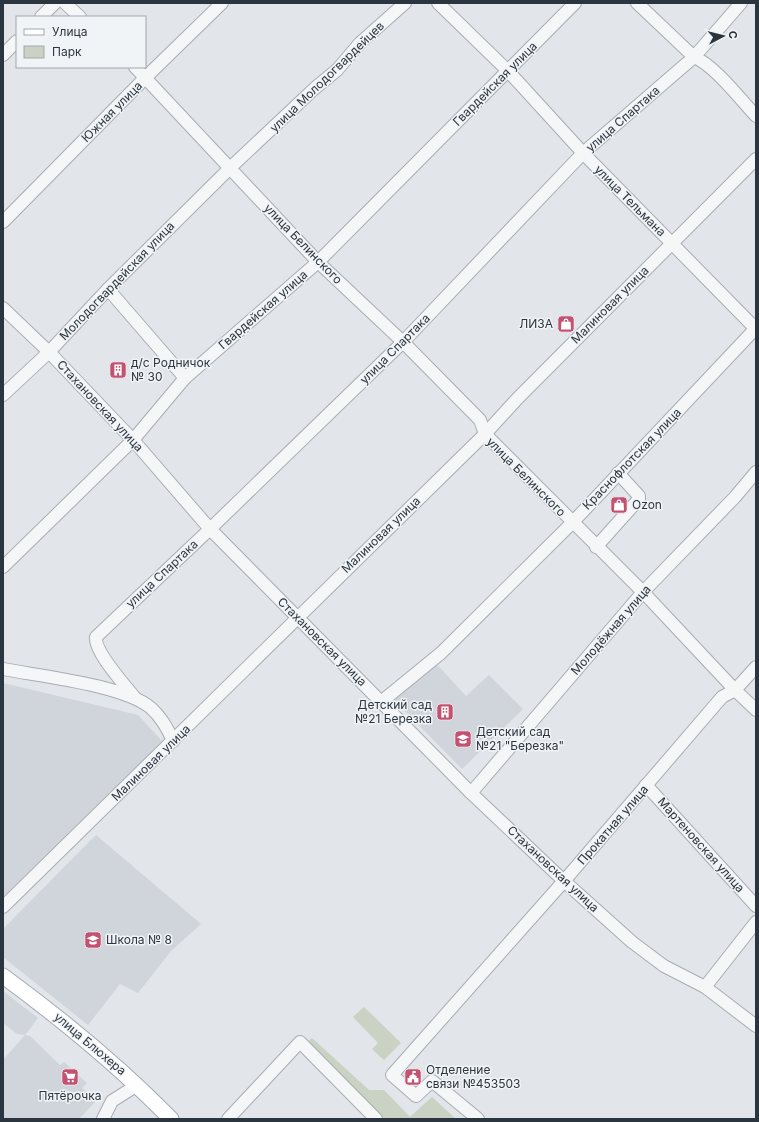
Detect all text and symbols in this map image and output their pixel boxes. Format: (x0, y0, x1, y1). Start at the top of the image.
legend (16, 16, 146, 68)
north arrow (703, 16, 743, 56)
street label: улица Молодогвардейцев (266, 18, 387, 135)
text: Улица (52, 24, 87, 39)
text: С (725, 30, 740, 40)
street label: Гвардейская улица (449, 38, 540, 129)
text: Парк (52, 44, 82, 59)
street label: Южная улица (78, 78, 145, 145)
street label: улица Спартака (583, 82, 663, 155)
street label: улица Тельмана (592, 162, 669, 239)
street label: улица Белинского (261, 200, 346, 287)
street label: Молодогвардейская улица (56, 218, 177, 343)
street label: Малиновая улица (568, 263, 652, 347)
street label: Гвардейская улица (215, 267, 310, 352)
street label: улица Спартака (356, 310, 433, 387)
shop icon: ЛИЗА (556, 314, 576, 334)
place label: ЛИЗА (519, 316, 553, 331)
place label: д/с Родничок № 30 (131, 355, 211, 384)
street label: Стахановская улица (54, 357, 147, 455)
building icon: д/с Родничок № 30 (108, 360, 128, 380)
street label: Краснофлотская улица (579, 405, 684, 513)
street label: улица Белинского (484, 434, 569, 519)
street label: Малиновая улица (338, 493, 423, 576)
shop icon: Ozon (609, 495, 629, 515)
place label: Ozon (632, 497, 662, 512)
street label: улица Спартака (123, 536, 201, 611)
street label: Молодёжная улица (568, 582, 654, 678)
street label: Стахановская улица (275, 594, 370, 689)
place label: Детский сад №21 Березка (355, 697, 432, 726)
building icon: Детский сад №21 Березка (435, 702, 455, 722)
street label: Малиновая улица (108, 721, 193, 804)
place label: Детский сад №21 "Березка" (476, 724, 564, 753)
school or university icon: Детский сад №21 "Березка" (453, 729, 473, 749)
street label: Прокатная улица (574, 782, 651, 867)
street label: Мартеновская улица (655, 794, 748, 895)
street label: Стахановская улица (504, 822, 602, 915)
school or university icon: Школа № 8 (83, 930, 103, 950)
place label: Школа № 8 (106, 932, 172, 947)
street label: улица Блюхера (51, 1009, 129, 1078)
place label: Отделение связи №453503 (426, 1062, 521, 1091)
supermarket icon: Пятёрочка (60, 1067, 80, 1087)
public building icon: Отделение связи №453503 (403, 1067, 423, 1087)
place label: Пятёрочка (39, 1088, 101, 1103)

